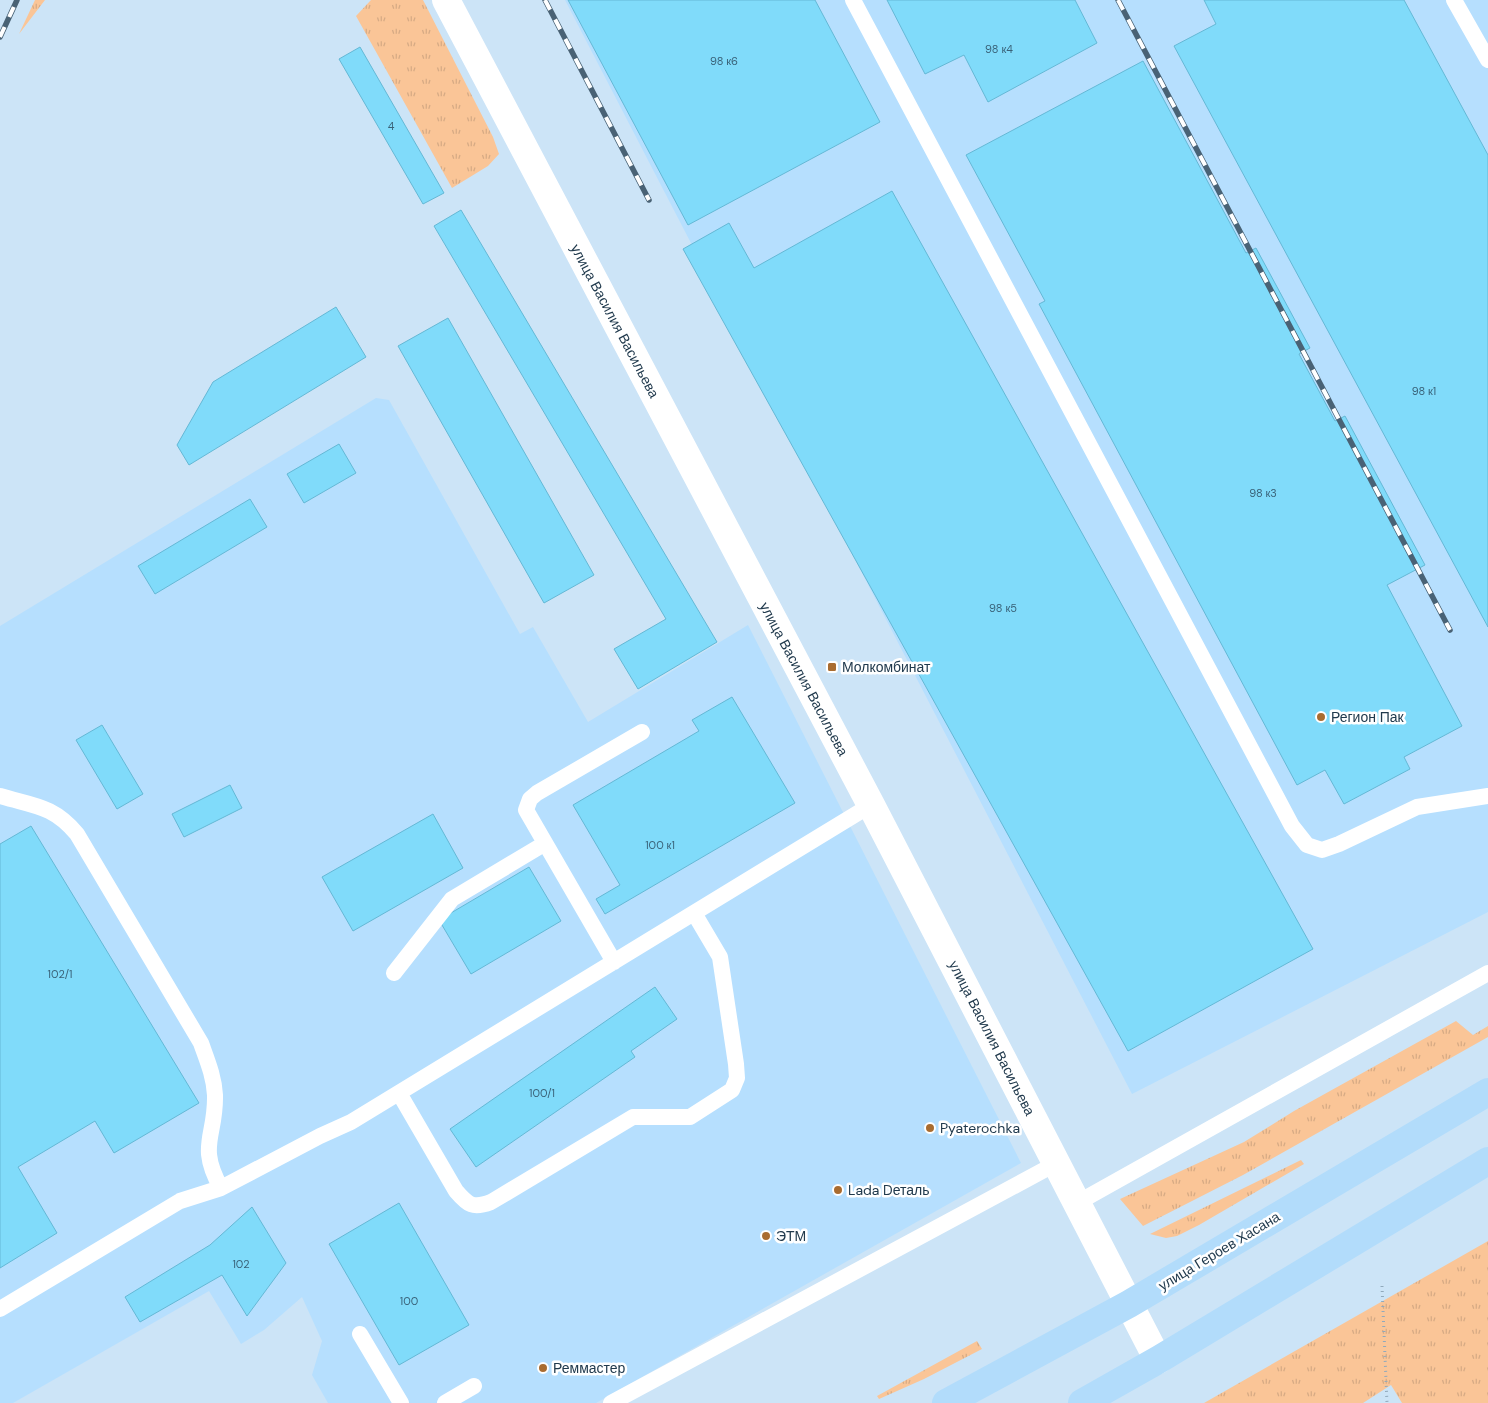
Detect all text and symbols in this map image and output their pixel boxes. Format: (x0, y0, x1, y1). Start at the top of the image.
house number: 98 к4 (985, 42, 1013, 56)
house number: 98 к6 (710, 54, 738, 68)
house number: 4 (388, 119, 395, 133)
street label: улица Василия Васильева (567, 241, 663, 401)
house number: 98 к1 (1412, 384, 1436, 398)
house number: 98 к3 (1249, 486, 1277, 500)
street label: улица Василия Васильева (756, 599, 852, 759)
house number: 98 к5 (989, 601, 1017, 615)
place label: Молкомбинат (842, 658, 931, 676)
marker: Молкомбинат (826, 661, 838, 673)
place label: Регион Пак (1331, 708, 1405, 726)
marker: Регион Пак (1315, 711, 1327, 723)
house number: 100 к1 (645, 838, 675, 852)
street label: улица Василия Васильева (945, 957, 1039, 1119)
house number: 102/1 (48, 967, 72, 981)
house number: 100/1 (529, 1086, 555, 1100)
place label: Pyaterochka (940, 1119, 1020, 1137)
marker: Pyaterochka (924, 1122, 936, 1134)
place label: Lada Dеталь (848, 1181, 930, 1199)
marker: Lada Dеталь (832, 1184, 844, 1196)
street label: улица Героев Хасана (1155, 1207, 1283, 1294)
place label: ЭТМ (776, 1227, 806, 1245)
marker: ЭТМ (760, 1230, 772, 1242)
house number: 102 (232, 1257, 250, 1271)
house number: 100 (400, 1294, 418, 1308)
place label: Реммастер (553, 1359, 626, 1377)
marker: Реммастер (537, 1362, 549, 1374)

